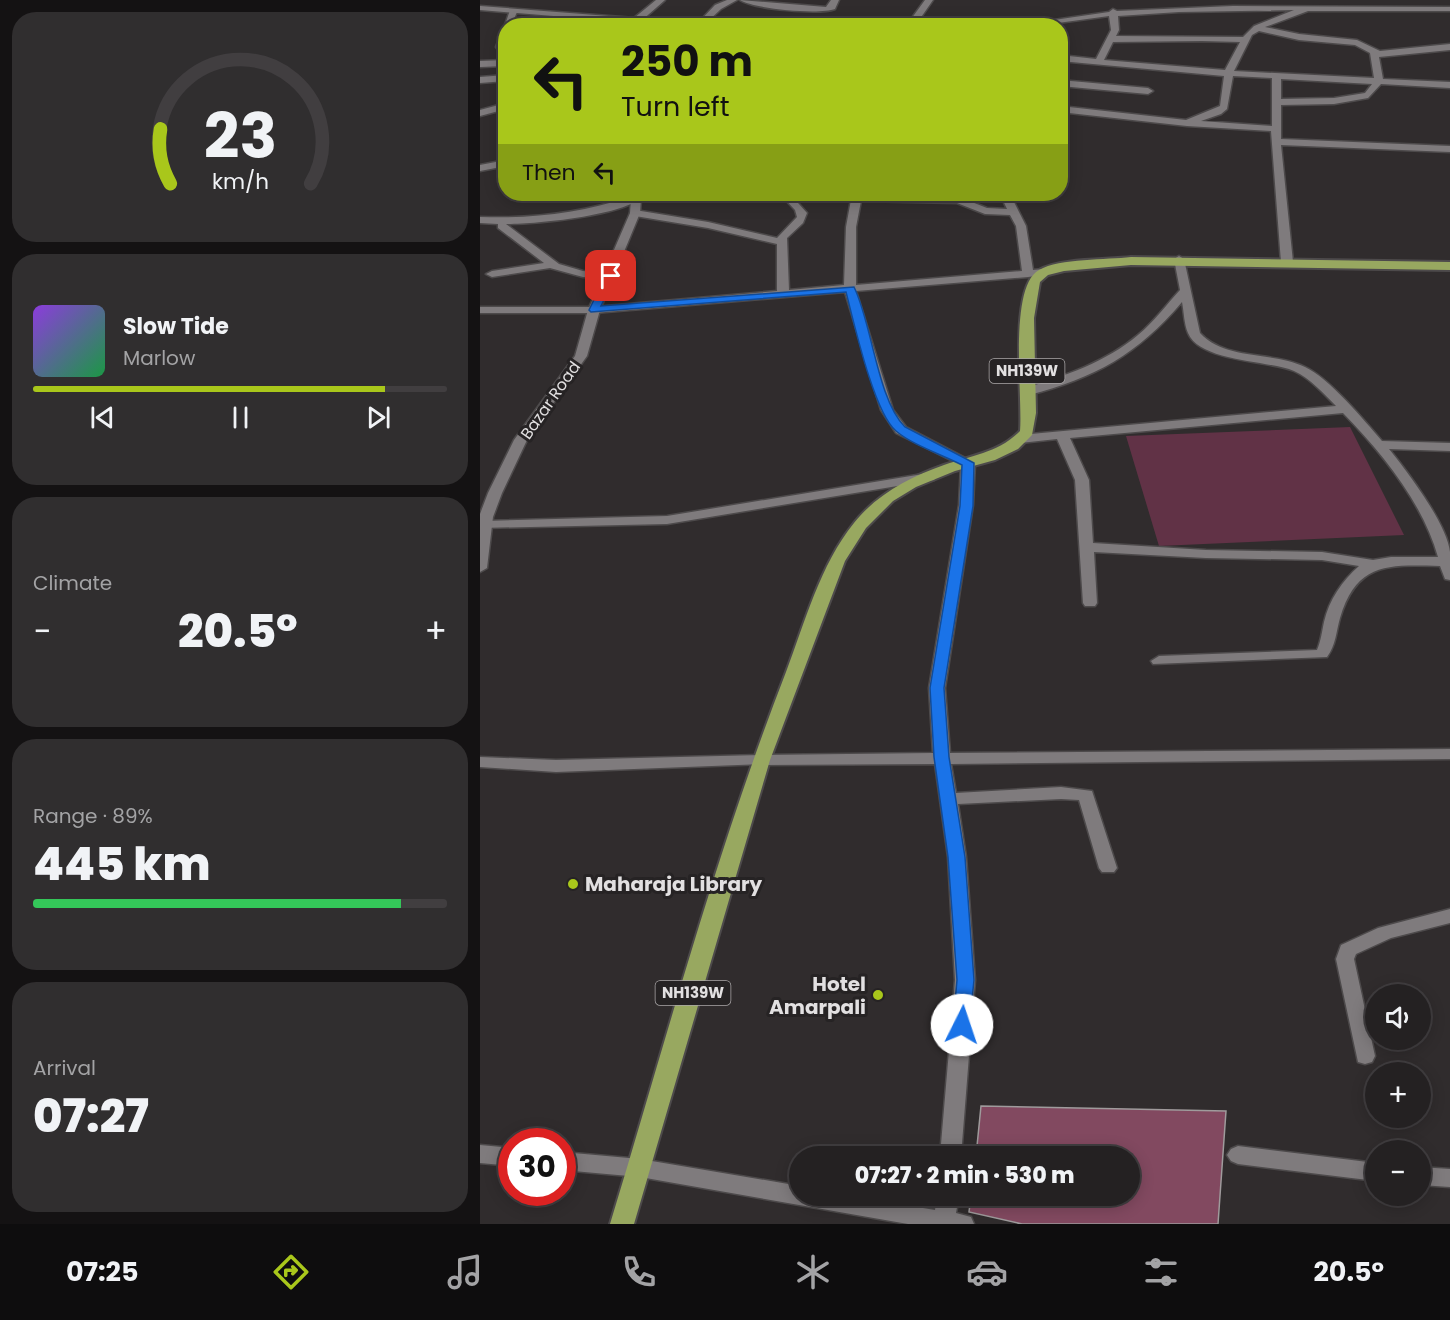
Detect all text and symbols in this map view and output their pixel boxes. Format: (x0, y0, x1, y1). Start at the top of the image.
text: 250 m (621, 32, 753, 91)
icon: left (522, 42, 600, 120)
text: Turn left (621, 88, 730, 125)
text: 23 (203, 92, 277, 180)
icon: left (588, 156, 621, 189)
text: Then (522, 157, 576, 188)
text: km/h (211, 167, 269, 198)
pin (585, 250, 636, 301)
icon: arrive (594, 259, 627, 292)
text: Slow Tide (123, 311, 229, 342)
text: Marlow (123, 344, 195, 372)
street label: Bazar Road (515, 357, 586, 444)
road number: NH139W (990, 359, 1064, 383)
icon: previous (86, 401, 119, 434)
icon: pause (224, 401, 257, 434)
icon: next (362, 401, 395, 434)
text: Climate (33, 569, 112, 597)
text: 20.5° (178, 600, 298, 663)
text: − (33, 608, 51, 655)
text: + (424, 608, 447, 655)
text: Range · 89% (33, 802, 153, 830)
text: 445 km (33, 833, 210, 896)
place label: Maharaja Library (585, 870, 763, 898)
marker: Maharaja Library (566, 877, 580, 891)
place label: Hotel Amarpali (769, 970, 866, 1021)
road number: NH139W (656, 981, 730, 1005)
map controls (1365, 984, 1431, 1206)
button: sound (1365, 984, 1431, 1050)
marker: Hotel Amarpali (871, 988, 885, 1002)
position arrow (930, 993, 994, 1057)
text: Arrival (33, 1054, 96, 1082)
button: + (1365, 1062, 1431, 1128)
text: 07:27 (33, 1085, 149, 1148)
speed limit sign: 30 (498, 1128, 576, 1206)
button: − (1365, 1140, 1431, 1206)
text: 07:27 · 2 min · 530 m (855, 1160, 1074, 1191)
icon: directions (270, 1251, 312, 1293)
icon: music (444, 1251, 486, 1293)
icon: phone (618, 1251, 660, 1293)
icon: climate (792, 1251, 834, 1293)
icon: car (966, 1251, 1008, 1293)
icon: filters (1140, 1251, 1182, 1293)
text: 07:25 (66, 1253, 139, 1290)
text: 20.5° (1313, 1253, 1384, 1290)

